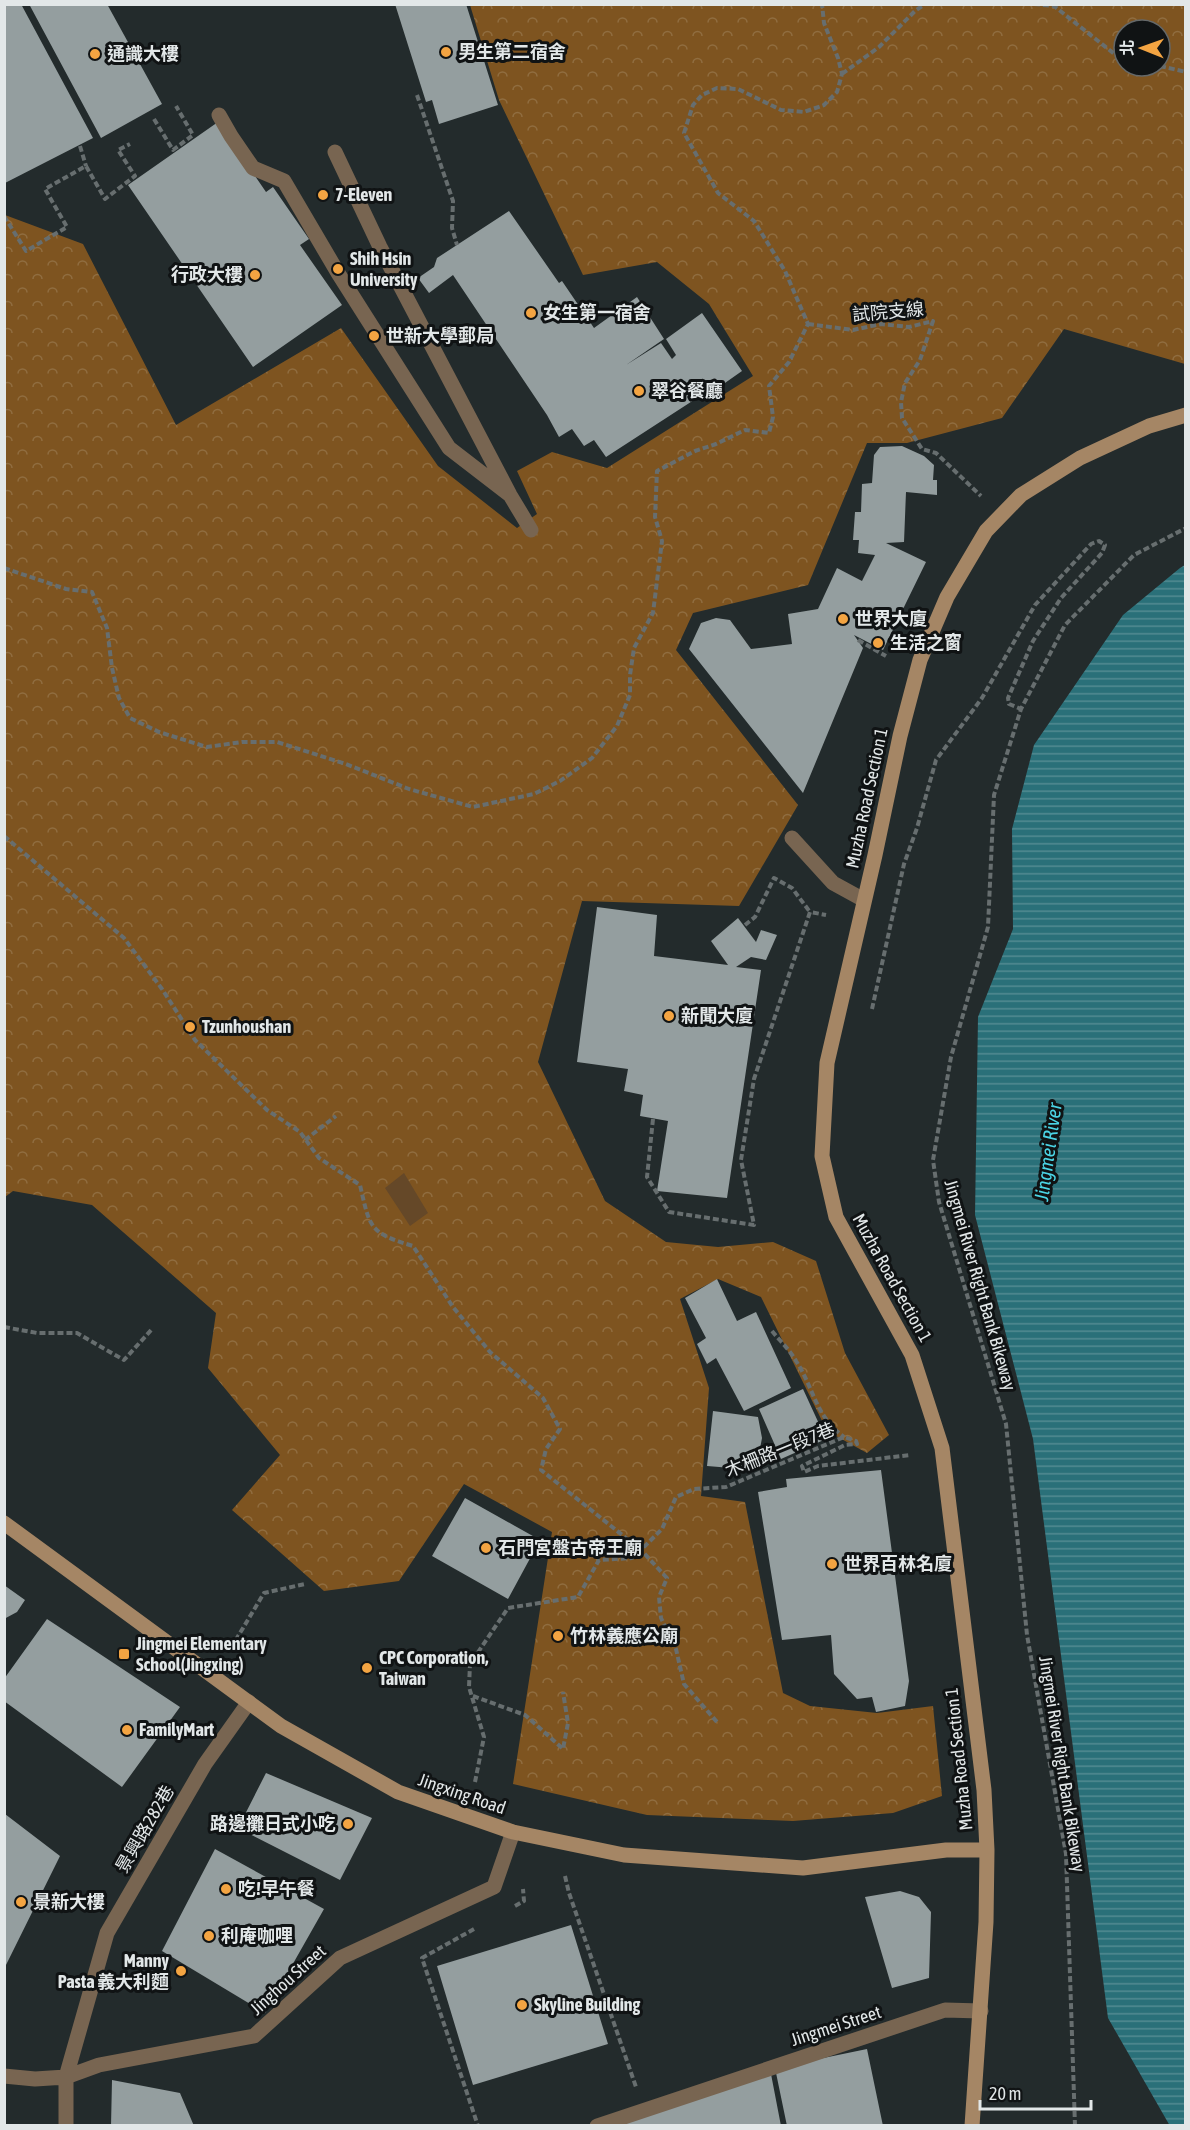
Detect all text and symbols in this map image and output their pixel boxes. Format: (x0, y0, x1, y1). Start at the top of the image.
north arrow (1112, 18, 1172, 78)
text: 北 (1118, 40, 1136, 56)
place label: 男生第二宿舍 (458, 41, 566, 62)
place label: 通識大樓 (107, 43, 179, 64)
marker: 男生第二宿舍 (439, 45, 453, 59)
marker: 通識大樓 (88, 47, 102, 61)
place label: 7-Eleven (335, 184, 393, 205)
marker: 7-Eleven (316, 188, 330, 202)
place label: Shih Hsin University (350, 248, 418, 290)
marker: Shih Hsin University (331, 262, 345, 276)
place label: 行政大樓 (171, 264, 243, 285)
marker: 行政大樓 (248, 268, 262, 282)
street label: 試院支線 (851, 298, 925, 325)
place label: 女生第一宿舍 (543, 302, 651, 323)
marker: 女生第一宿舍 (524, 306, 538, 320)
place label: 世新大學郵局 (386, 325, 494, 346)
marker: 世新大學郵局 (367, 329, 381, 343)
place label: 翠谷餐廳 (651, 380, 723, 401)
marker: 翠谷餐廳 (632, 384, 646, 398)
place label: 世界大廈 (855, 608, 927, 629)
marker: 世界大廈 (836, 612, 850, 626)
place label: 生活之窗 (890, 632, 962, 653)
marker: 生活之窗 (871, 636, 885, 650)
street label: Muzha Road Section 1 (841, 726, 892, 870)
place label: 新聞大廈 (681, 1005, 753, 1026)
marker: 新聞大廈 (662, 1009, 676, 1023)
place label: Tzunhoushan (202, 1016, 291, 1037)
marker: Tzunhoushan (183, 1020, 197, 1034)
water label: Jingmei River (1029, 1100, 1066, 1203)
street label: Jingmei River Right Bank Bikeway (940, 1177, 1021, 1393)
street label: Muzha Road Section 1 (848, 1210, 936, 1346)
street label: 木柵路一段7巷 (722, 1418, 838, 1481)
place label: 石門宮盤古帝王廟 (498, 1537, 642, 1558)
marker: 石門宮盤古帝王廟 (479, 1541, 493, 1555)
place label: 世界百林名廈 (844, 1553, 952, 1574)
marker: 世界百林名廈 (825, 1557, 839, 1571)
place label: 竹林義應公廟 (570, 1625, 678, 1646)
marker: 竹林義應公廟 (551, 1629, 565, 1643)
place label: Jingmei Elementary School(Jingxing) (135, 1633, 267, 1675)
marker: Jingmei Elementary School(Jingxing) (117, 1647, 131, 1661)
place label: CPC Corporation, Taiwan (379, 1647, 488, 1689)
street label: Jingmei River Right Bank Bikeway (1035, 1654, 1090, 1873)
marker: CPC Corporation, Taiwan (360, 1661, 374, 1675)
street label: Muzha Road Section 1 (941, 1687, 976, 1831)
place label: FamilyMart (139, 1719, 215, 1740)
marker: FamilyMart (120, 1723, 134, 1737)
street label: Jingxing Road (416, 1769, 509, 1818)
street label: 景興路282巷 (111, 1781, 178, 1876)
place label: 路邊攤日式小吃 (210, 1813, 336, 1834)
marker: 路邊攤日式小吃 (341, 1817, 355, 1831)
place label: 吃!早午餐 (238, 1878, 315, 1899)
marker: 吃!早午餐 (219, 1882, 233, 1896)
place label: 景新大樓 (33, 1891, 105, 1912)
marker: 景新大樓 (14, 1895, 28, 1909)
place label: 利庵咖哩 (221, 1925, 293, 1946)
marker: 利庵咖哩 (202, 1929, 216, 1943)
street label: Jinghou Street (246, 1940, 330, 2019)
place label: Manny Pasta 義大利麵 (58, 1950, 170, 1992)
marker: Manny Pasta 義大利麵 (174, 1964, 188, 1978)
place label: Skyline Building (534, 1994, 641, 2015)
marker: Skyline Building (515, 1998, 529, 2012)
street label: Jingmei Street (788, 2001, 884, 2050)
scale bar (980, 2073, 1091, 2111)
text: 20 m (989, 2083, 1021, 2104)

